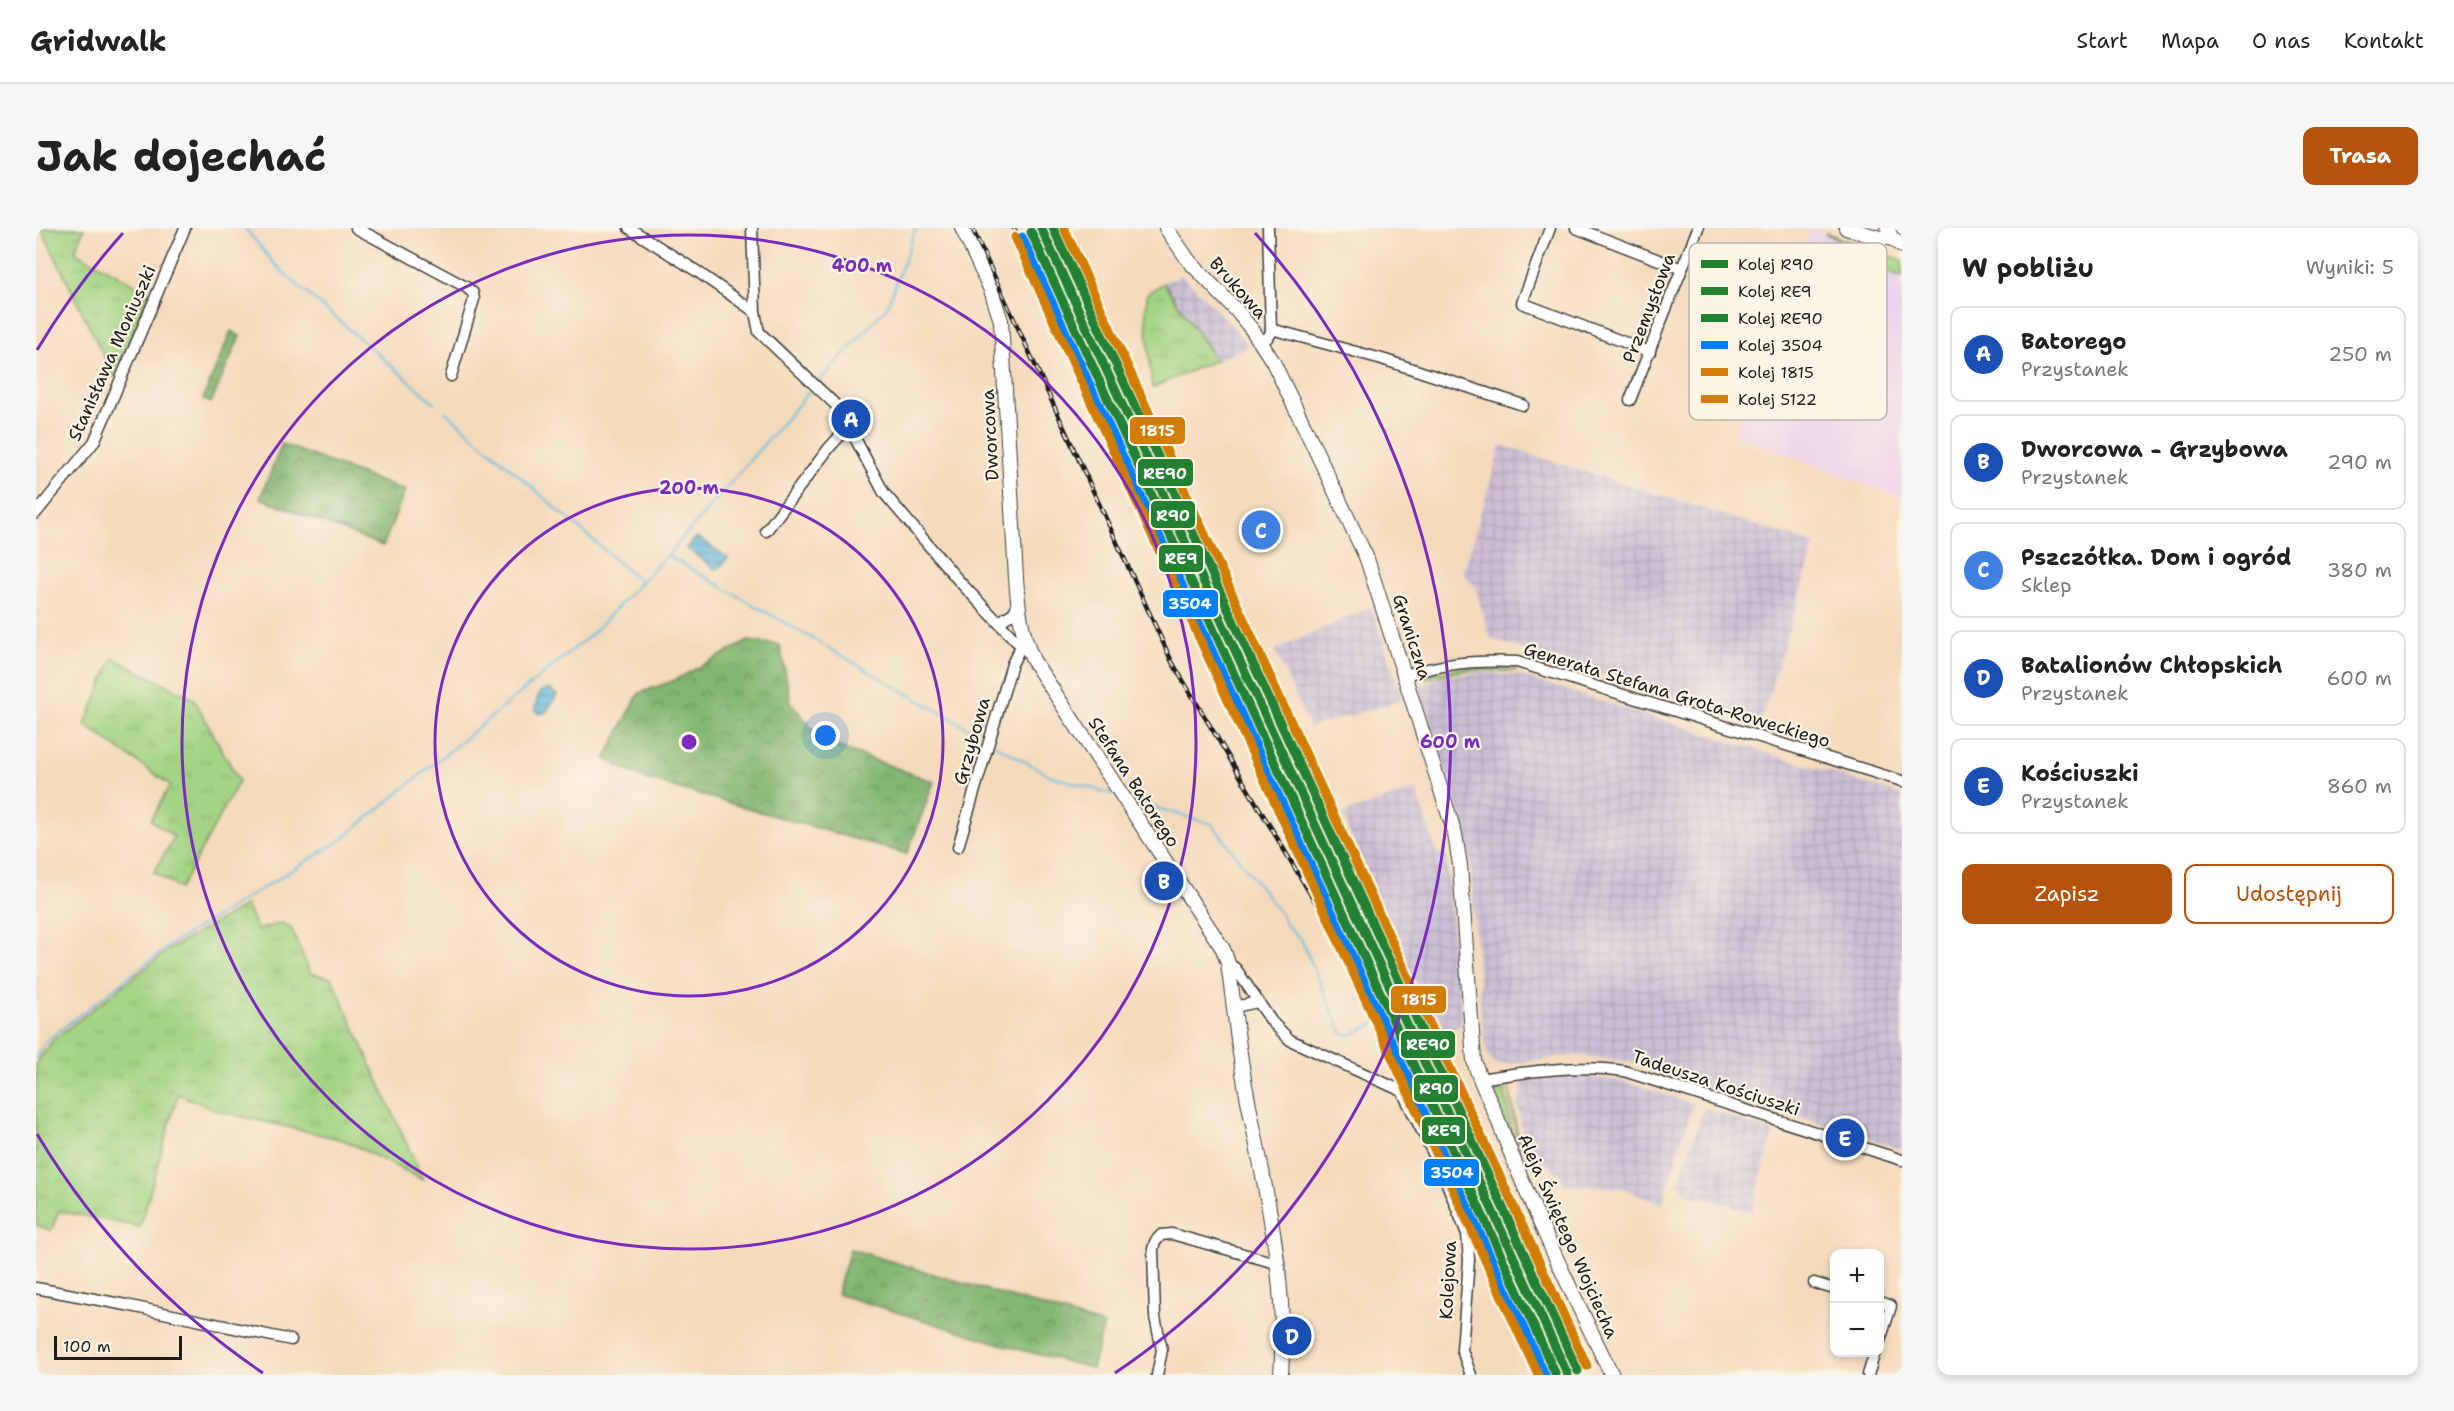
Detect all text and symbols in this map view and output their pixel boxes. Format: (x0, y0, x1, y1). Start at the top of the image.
text: Gridwalk (30, 22, 167, 60)
text: Start (2077, 27, 2128, 55)
text: Mapa (2161, 27, 2219, 55)
text: O nas (2252, 27, 2311, 55)
text: Kontakt (2344, 27, 2424, 55)
button: Trasa (2303, 127, 2418, 185)
text: Jak dojechać (36, 128, 326, 184)
legend (1689, 243, 1887, 420)
street label: Przemysłowa (1617, 250, 1681, 366)
text: W pobliżu (1962, 250, 2094, 285)
street label: Brukowa (1204, 252, 1272, 324)
text: 400 m (832, 254, 893, 278)
text: Kolej R90 (1738, 254, 1814, 275)
text: Wyniki: 5 (2306, 254, 2394, 280)
street label: Stanisława Moniuszki (62, 261, 162, 445)
text: Kolej RE9 (1738, 281, 1812, 302)
text: Kolej RE90 (1738, 308, 1823, 329)
text: Batorego (2021, 327, 2127, 356)
text: Kolej 3504 (1738, 335, 1823, 356)
text: A (1976, 341, 1991, 367)
text: 250 m (2328, 341, 2392, 367)
text: Przystanek (2021, 356, 2129, 382)
text: Kolej 1815 (1738, 362, 1814, 383)
street label: Dworcowa (976, 389, 1004, 481)
text: Kolej 5122 (1738, 389, 1817, 410)
pin: A (832, 396, 870, 441)
line badge: 1815 (1129, 416, 1186, 445)
text: 1815 (1139, 420, 1175, 441)
text: Dworcowa - Grzybowa (2021, 435, 2288, 464)
text: B (1977, 449, 1990, 475)
text: 290 m (2327, 449, 2392, 475)
line badge: RE90 (1137, 458, 1194, 487)
text: RE90 (1143, 463, 1187, 484)
text: Przystanek (2021, 464, 2129, 490)
text: 200 m (659, 476, 720, 500)
line badge: R90 (1150, 500, 1196, 529)
text: R90 (1156, 505, 1190, 526)
pin: C (1242, 508, 1280, 552)
text: Pszczółka. Dom i ogród (2021, 543, 2291, 572)
line badge: RE9 (1158, 544, 1204, 573)
text: RE9 (1165, 548, 1197, 569)
text: C (1977, 557, 1990, 583)
text: 380 m (2327, 557, 2392, 583)
text: Sklep (2021, 572, 2072, 598)
line badge: 3504 (1162, 589, 1219, 618)
street label: Graniczna (1387, 591, 1437, 683)
text: 3504 (1168, 593, 1212, 614)
street label: Generała Stefana Grota-Roweckiego (1521, 637, 1833, 753)
text: Batalionów Chłopskich (2021, 651, 2283, 680)
text: D (1976, 665, 1991, 691)
text: 600 m (2327, 665, 2392, 691)
text: Przystanek (2021, 680, 2129, 706)
street label: Grzybowa (948, 694, 996, 788)
street label: Stefana Batorego (1083, 712, 1185, 852)
your location (811, 721, 840, 750)
text: 600 m (1420, 730, 1481, 754)
centre of rings (679, 732, 699, 752)
text: Kościuszki (2021, 759, 2139, 788)
text: E (1977, 773, 1990, 799)
text: 860 m (2327, 773, 2392, 799)
text: Przystanek (2021, 788, 2129, 814)
pin: B (1144, 858, 1184, 904)
button: Zapisz (1962, 864, 2172, 924)
button: Udostępnij (2184, 864, 2394, 924)
line badge: 1815 (1390, 985, 1447, 1014)
text: 1815 (1401, 989, 1437, 1010)
line badge: RE90 (1400, 1030, 1456, 1059)
text: RE90 (1406, 1034, 1450, 1055)
street label: Tadeusza Kościuszki (1629, 1044, 1803, 1122)
line badge: R90 (1413, 1074, 1459, 1103)
text: R90 (1419, 1078, 1453, 1099)
line badge: RE9 (1421, 1116, 1466, 1145)
pin: E (1826, 1116, 1864, 1160)
text: RE9 (1428, 1120, 1460, 1141)
street label: Aleja Świętego Wojciecha (1512, 1130, 1624, 1342)
line badge: 3504 (1423, 1158, 1480, 1187)
text: 3504 (1430, 1162, 1474, 1183)
street label: Kolejowa (1434, 1240, 1462, 1320)
map controls (1830, 1249, 1884, 1357)
button: + (1830, 1249, 1884, 1303)
button: − (1830, 1303, 1884, 1357)
pin: D (1272, 1314, 1312, 1358)
scale bar (54, 1333, 182, 1360)
text: 100 m (63, 1336, 111, 1357)

